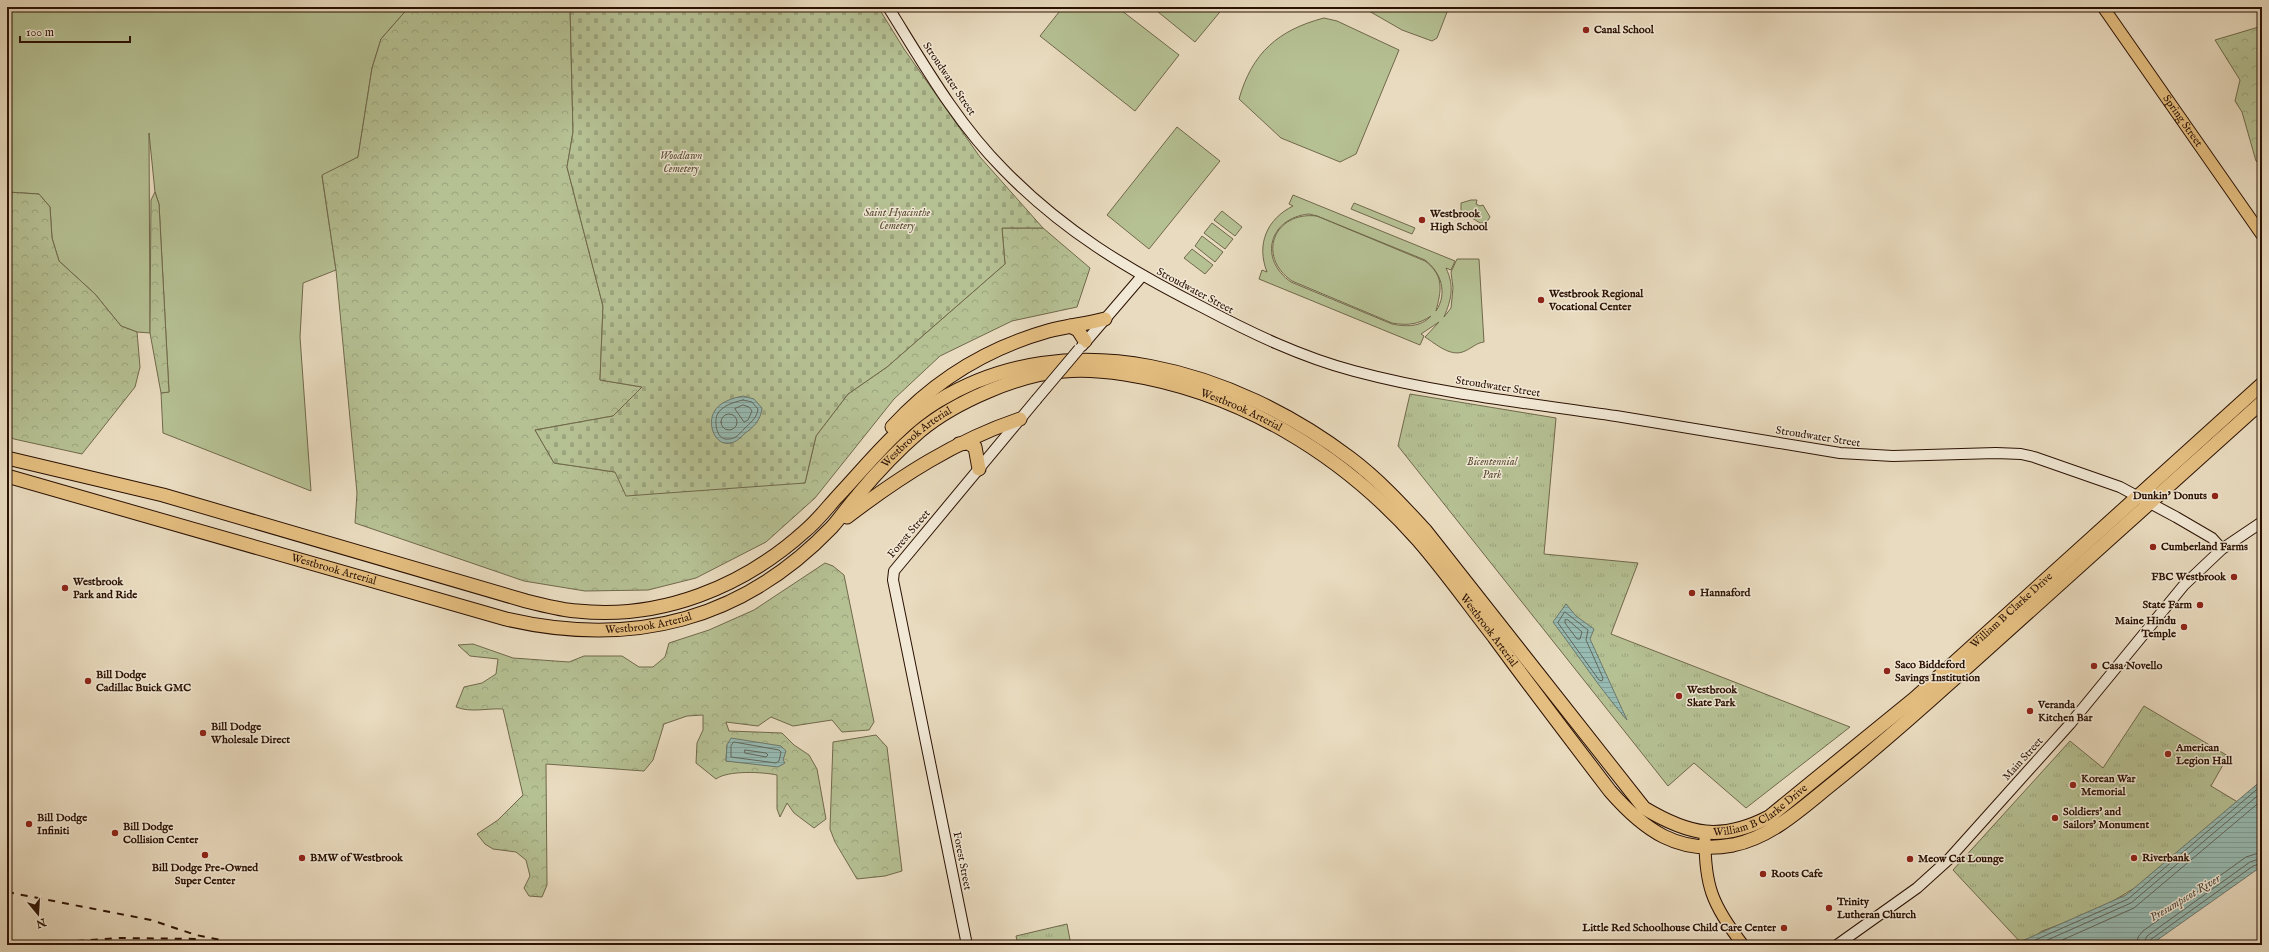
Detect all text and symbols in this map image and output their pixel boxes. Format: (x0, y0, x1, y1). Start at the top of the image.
scale bar (20, 18, 130, 44)
place label: Canal School (1594, 23, 1655, 37)
text: 100 m (26, 25, 54, 40)
marker: Canal School (1581, 25, 1591, 35)
street label: Stroudwater Street (919, 40, 979, 118)
street label: Spring Street (2160, 92, 2206, 150)
park label: Woodlawn Cemetery (660, 149, 702, 176)
park label: Saint Hyacinthe Cemetery (864, 206, 931, 233)
place label: Westbrook High School (1429, 207, 1489, 234)
marker: Westbrook High School (1417, 215, 1427, 225)
street label: Stroudwater Street (1154, 265, 1236, 317)
place label: Westbrook Regional Vocational Center (1548, 287, 1644, 314)
marker: Westbrook Regional Vocational Center (1536, 295, 1546, 305)
street label: Stroudwater Street (1455, 373, 1541, 401)
street label: Westbrook Arterial (1199, 386, 1284, 435)
street label: Westbrook Arterial (879, 404, 954, 471)
street label: Stroudwater Street (1775, 423, 1861, 451)
park label: Bicentennial Park (1467, 455, 1519, 482)
place label: Dunkin' Donuts (2133, 489, 2207, 503)
marker: Dunkin' Donuts (2210, 491, 2220, 501)
street label: Forest Street (885, 507, 934, 561)
place label: Cumberland Farms (2161, 540, 2248, 554)
marker: Cumberland Farms (2148, 542, 2158, 552)
street label: Westbrook Arterial (290, 551, 378, 588)
street label: William B Clarke Drive (1968, 570, 2056, 651)
place label: FBC Westbrook (2151, 570, 2227, 584)
marker: FBC Westbrook (2229, 572, 2239, 582)
place label: Westbrook Park and Ride (72, 575, 137, 602)
marker: Westbrook Park and Ride (60, 583, 70, 593)
place label: Hannaford (1700, 586, 1752, 600)
marker: Hannaford (1687, 588, 1697, 598)
street label: Westbrook Arterial (1457, 591, 1521, 670)
place label: State Farm (2142, 598, 2192, 612)
marker: State Farm (2195, 600, 2205, 610)
street label: Westbrook Arterial (605, 610, 694, 637)
place label: Maine Hindu Temple (2115, 614, 2176, 641)
marker: Maine Hindu Temple (2179, 622, 2189, 632)
place label: Saco Biddeford Savings Institution (1895, 658, 1980, 685)
place label: Casa Novello (2102, 659, 2163, 673)
marker: Casa Novello (2089, 661, 2099, 671)
marker: Saco Biddeford Savings Institution (1882, 666, 1892, 676)
place label: Bill Dodge Cadillac Buick GMC (96, 668, 191, 695)
marker: Bill Dodge Cadillac Buick GMC (83, 676, 93, 686)
place label: Westbrook Skate Park (1686, 683, 1738, 710)
marker: Westbrook Skate Park (1674, 691, 1684, 701)
place label: Veranda Kitchen Bar (2037, 698, 2094, 725)
marker: Veranda Kitchen Bar (2025, 706, 2035, 716)
place label: Bill Dodge Wholesale Direct (210, 720, 290, 747)
marker: Bill Dodge Wholesale Direct (198, 728, 208, 738)
street label: Main Street (2000, 734, 2046, 784)
place label: American Legion Hall (2175, 741, 2233, 768)
marker: American Legion Hall (2163, 749, 2173, 759)
place label: Korean War Memorial (2081, 772, 2136, 799)
marker: Korean War Memorial (2068, 780, 2078, 790)
street label: William B Clarke Drive (1713, 781, 1811, 840)
place label: Soldiers' and Sailors' Monument (2063, 805, 2149, 832)
place label: Bill Dodge Infiniti (37, 811, 87, 838)
marker: Soldiers' and Sailors' Monument (2050, 813, 2060, 823)
marker: Bill Dodge Infiniti (24, 819, 34, 829)
place label: Bill Dodge Collision Center (123, 820, 199, 847)
marker: Bill Dodge Collision Center (110, 828, 120, 838)
street label: Forest Street (949, 831, 975, 892)
marker: Bill Dodge Pre-Owned Super Center (200, 850, 210, 860)
place label: BMW of Westbrook (310, 851, 404, 865)
place label: Riverbank (2142, 851, 2191, 865)
place label: Meow Cat Lounge (1918, 852, 2004, 866)
marker: BMW of Westbrook (297, 853, 307, 863)
marker: Riverbank (2129, 853, 2139, 863)
marker: Meow Cat Lounge (1905, 854, 1915, 864)
place label: Bill Dodge Pre-Owned Super Center (152, 861, 259, 888)
place label: Roots Cafe (1771, 867, 1823, 881)
marker: Roots Cafe (1758, 869, 1768, 879)
water label: Presumpscot River (2147, 871, 2224, 925)
north arrow (18, 894, 58, 934)
place label: Trinity Lutheran Church (1836, 895, 1916, 922)
marker: Trinity Lutheran Church (1824, 903, 1834, 913)
text: N (34, 914, 48, 931)
place label: Little Red Schoolhouse Child Care Center (1581, 921, 1777, 935)
marker: Little Red Schoolhouse Child Care Center (1779, 923, 1789, 933)

